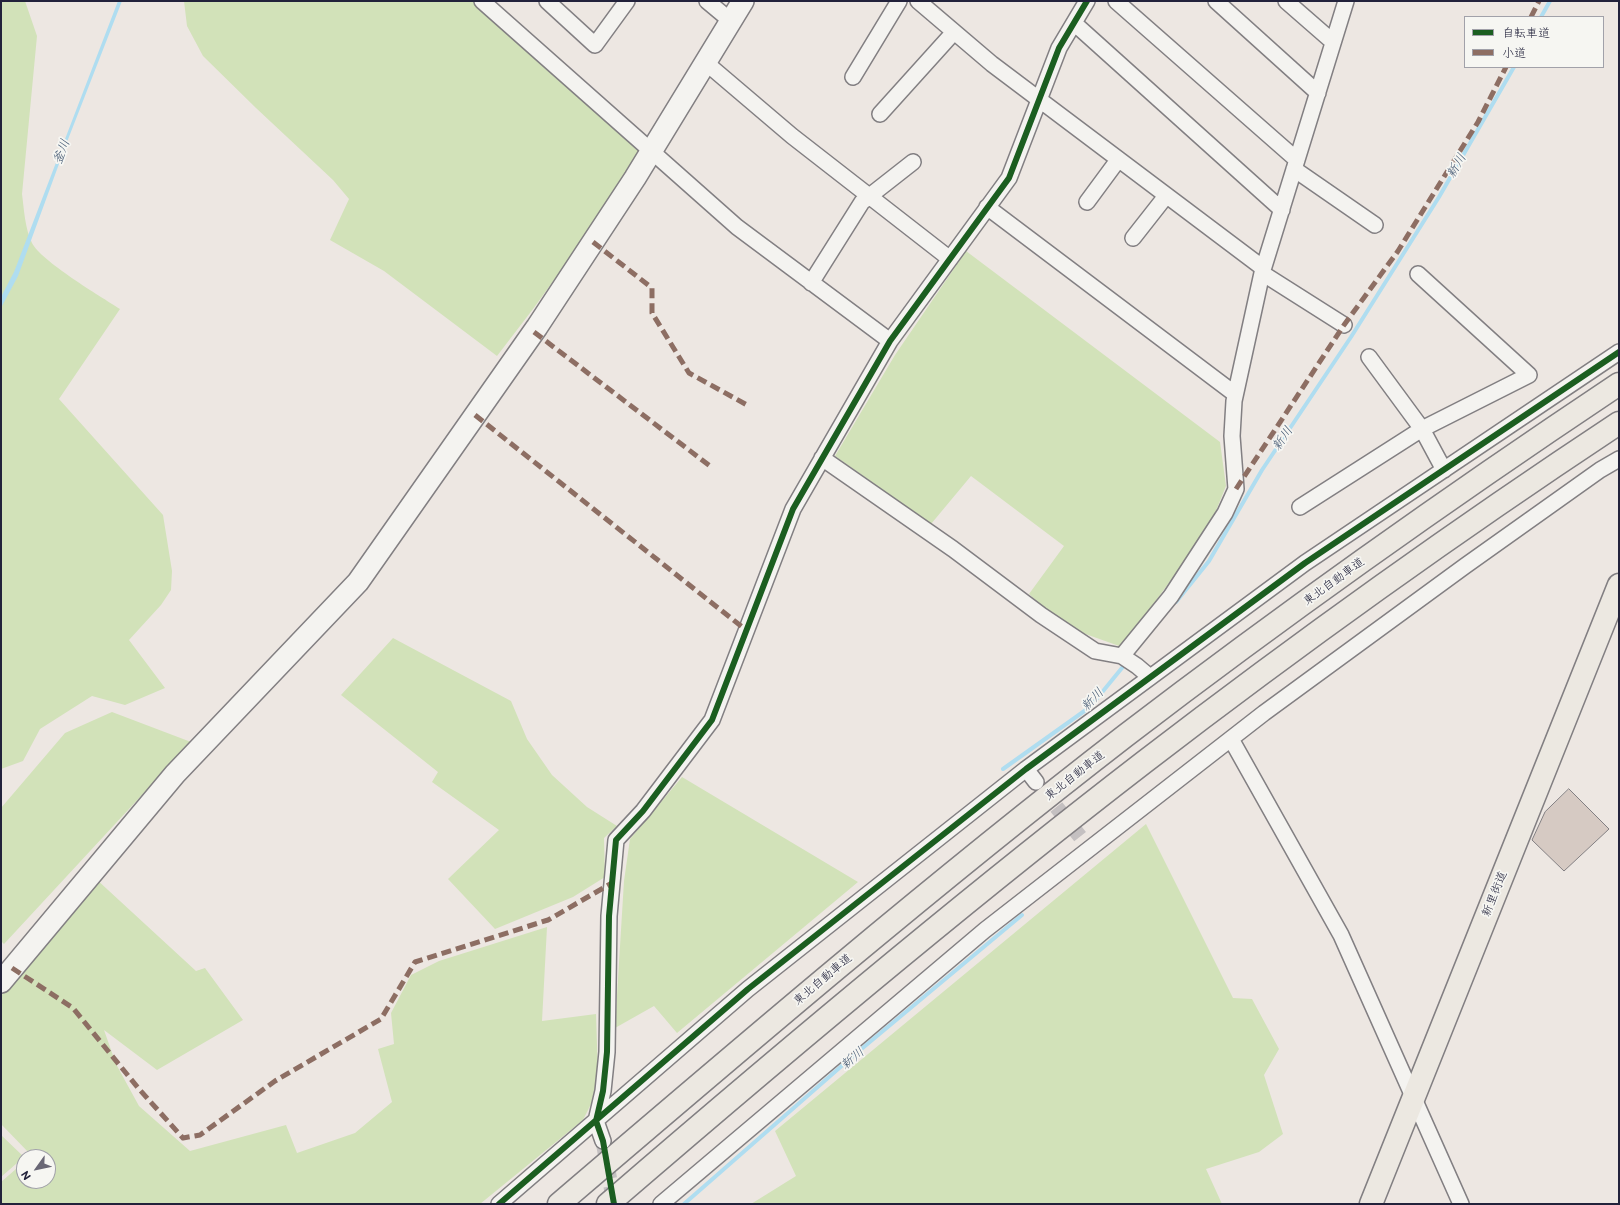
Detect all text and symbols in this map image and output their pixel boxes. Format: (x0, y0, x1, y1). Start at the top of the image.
legend (1464, 16, 1604, 68)
text: 自転車道 (1502, 26, 1550, 41)
text: 小道 (1502, 46, 1526, 61)
water label: 釜川 (50, 137, 74, 167)
water label: 新川 (1444, 151, 1470, 181)
water label: 新川 (1269, 424, 1297, 454)
street label: 東北自動車道 (1301, 555, 1367, 609)
water label: 新川 (1078, 685, 1108, 715)
street label: 東北自動車道 (1042, 748, 1108, 804)
street label: 新里街道 (1479, 869, 1511, 919)
street label: 東北自動車道 (791, 951, 855, 1009)
water label: 新川 (838, 1045, 868, 1073)
north arrow (16, 1149, 56, 1189)
text: N (19, 1168, 34, 1182)

